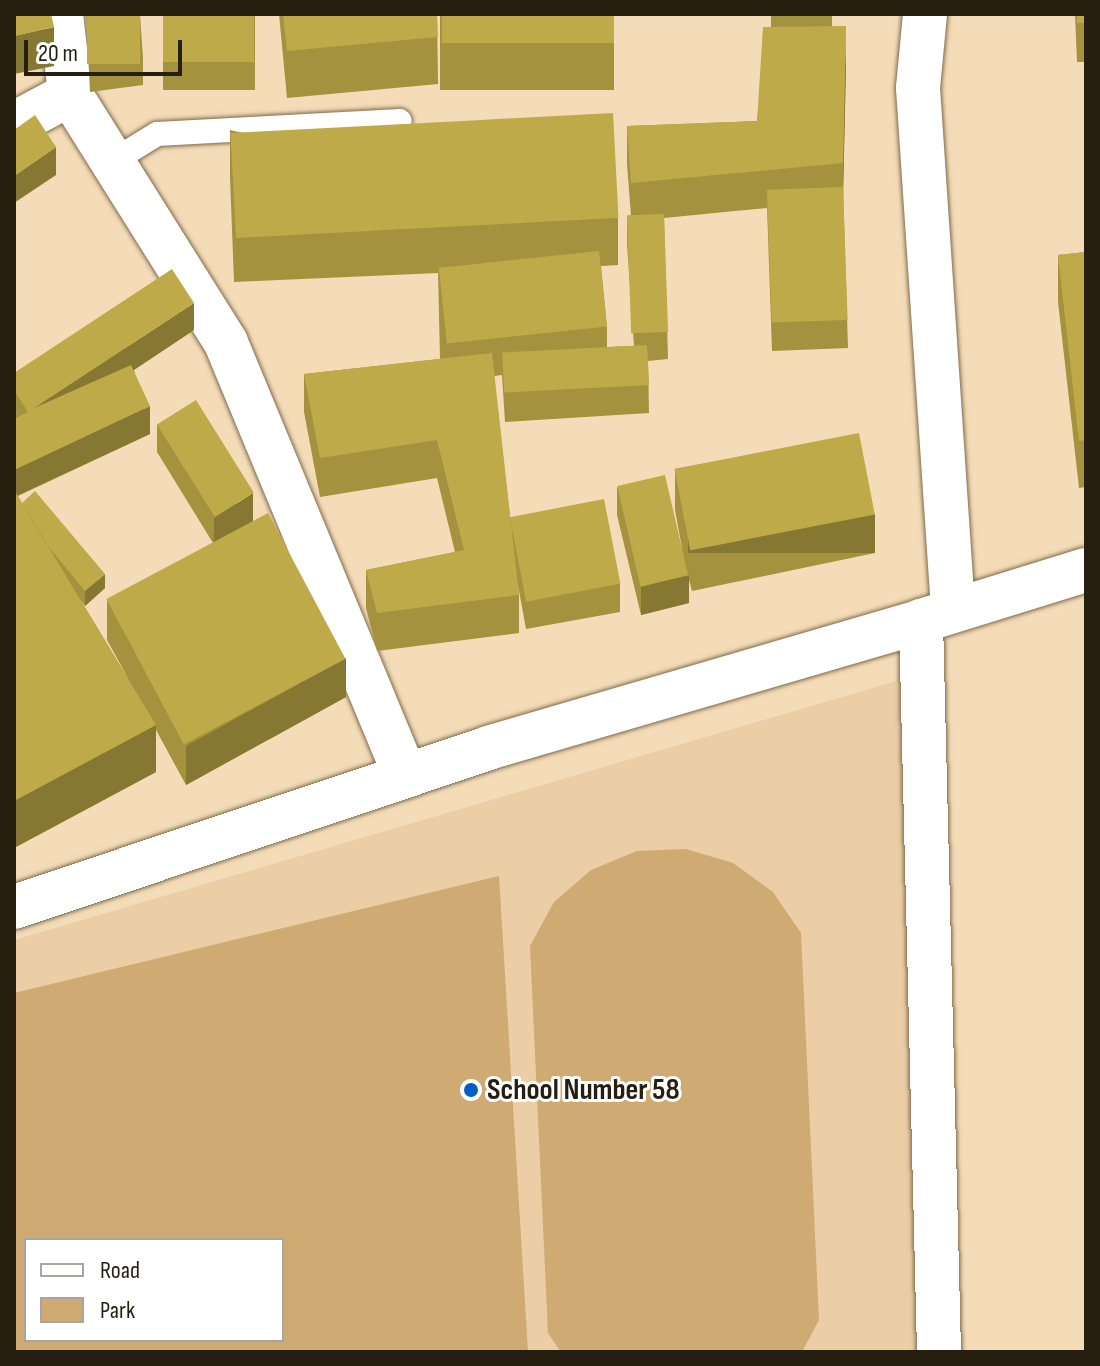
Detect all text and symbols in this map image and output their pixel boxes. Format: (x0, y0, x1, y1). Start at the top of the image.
scale bar (28, 24, 186, 74)
text: 20 m (38, 39, 78, 68)
place label: School Number 58 (487, 1072, 680, 1108)
marker: School Number 58 (462, 1081, 480, 1099)
legend (24, 1238, 284, 1342)
text: Road (100, 1256, 140, 1285)
text: Park (100, 1296, 135, 1325)

